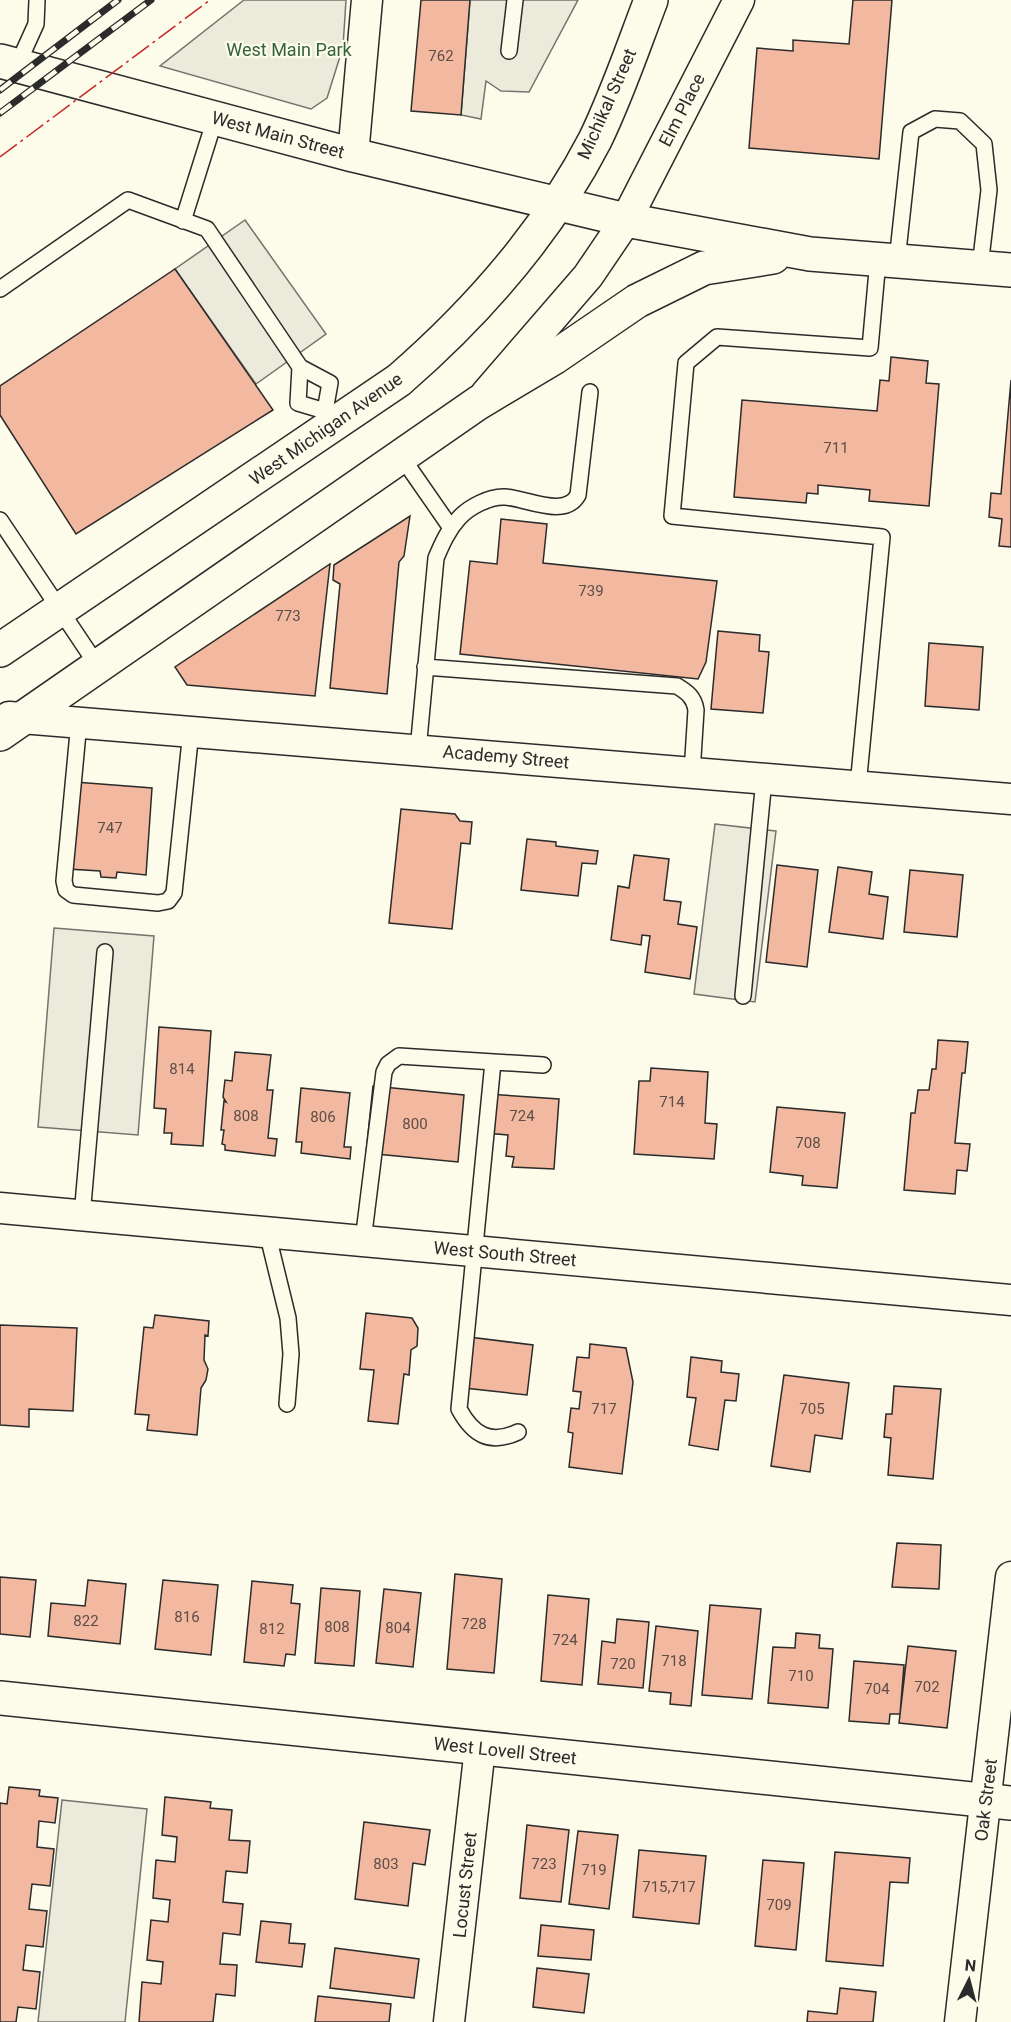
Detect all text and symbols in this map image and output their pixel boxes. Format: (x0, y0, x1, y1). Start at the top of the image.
park label: West Main Park (226, 39, 353, 60)
street label: Michikal Street (573, 45, 640, 162)
house number: 762 (428, 47, 454, 65)
street label: Elm Place (654, 70, 709, 150)
street label: West Main Street (209, 107, 347, 162)
street label: West Michigan Avenue (245, 368, 406, 489)
house number: 711 (823, 439, 849, 457)
house number: 739 (578, 582, 604, 600)
house number: 773 (275, 607, 301, 625)
street label: Academy Street (442, 741, 570, 773)
house number: 747 (97, 819, 123, 837)
house number: 814 (169, 1060, 195, 1078)
house number: 714 (659, 1093, 685, 1111)
house number: 808 (233, 1107, 259, 1125)
house number: 724 (509, 1107, 535, 1125)
house number: 806 (310, 1108, 336, 1126)
house number: 800 (402, 1115, 428, 1133)
house number: 708 (795, 1134, 821, 1152)
street label: West South Street (433, 1237, 578, 1270)
house number: 717 (591, 1400, 617, 1418)
house number: 705 (799, 1400, 825, 1418)
house number: 816 (174, 1608, 200, 1626)
house number: 822 (73, 1612, 99, 1630)
house number: 728 (461, 1615, 487, 1633)
house number: 808 (324, 1618, 350, 1636)
house number: 804 (385, 1619, 411, 1637)
house number: 812 (259, 1620, 285, 1638)
house number: 724 (552, 1631, 578, 1649)
house number: 718 (661, 1652, 687, 1670)
house number: 720 (610, 1655, 636, 1673)
house number: 710 (788, 1667, 814, 1685)
house number: 702 (914, 1678, 940, 1696)
house number: 704 (864, 1680, 890, 1698)
street label: West Lovell Street (433, 1733, 578, 1768)
street label: Oak Street (970, 1757, 1001, 1843)
street label: Locust Street (448, 1831, 481, 1939)
house number: 803 (373, 1855, 399, 1873)
house number: 723 (531, 1855, 557, 1873)
house number: 719 (581, 1861, 607, 1879)
house number: 715,717 (642, 1878, 696, 1896)
house number: 709 (766, 1896, 792, 1914)
north arrow (939, 1950, 999, 2010)
text: N (964, 1956, 977, 1976)

